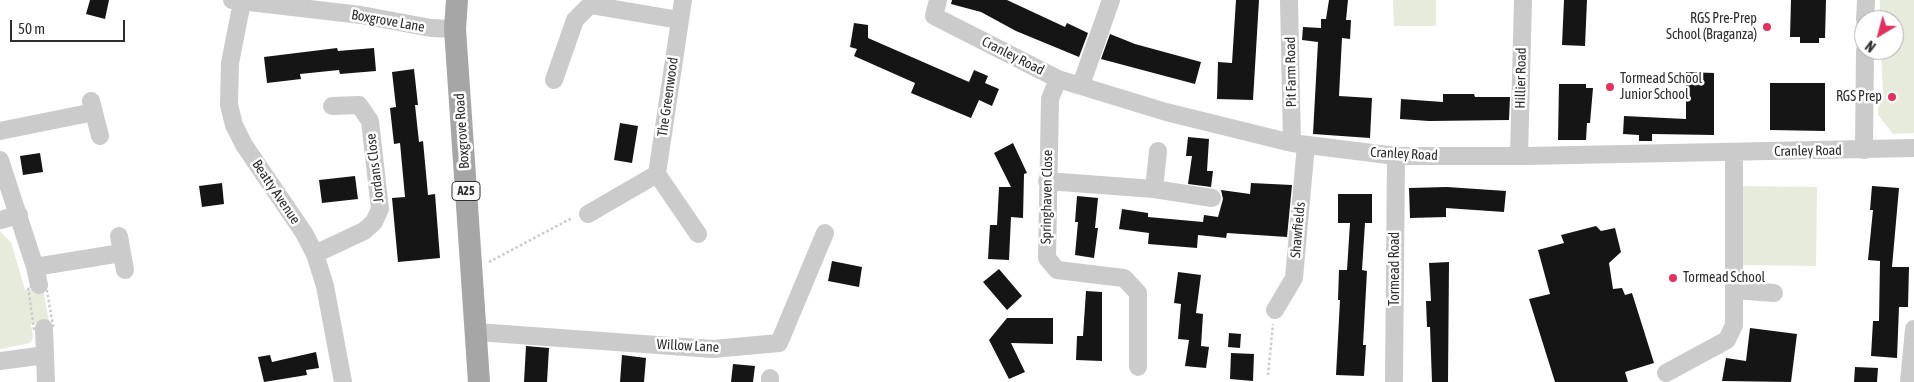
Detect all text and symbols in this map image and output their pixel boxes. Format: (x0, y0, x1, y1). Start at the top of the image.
street label: Boxgrove Lane (350, 6, 426, 36)
scale bar (12, 10, 128, 42)
north arrow (1854, 10, 1904, 60)
place label: RGS Pre-Prep School (Braganza) (1666, 11, 1757, 44)
text: 50 m (18, 20, 45, 37)
marker: RGS Pre-Prep School (Braganza) (1761, 21, 1773, 33)
street label: Cranley Road (979, 33, 1047, 79)
street label: Pit Farm Road (1282, 37, 1300, 107)
text: N (1862, 37, 1879, 55)
street label: Hillier Road (1512, 47, 1530, 109)
street label: The Greenwood (654, 56, 682, 138)
place label: Tormead School Junior School (1620, 71, 1702, 104)
marker: Tormead School Junior School (1604, 81, 1616, 93)
place label: RGS Prep (1836, 89, 1882, 105)
marker: RGS Prep (1886, 91, 1898, 103)
street label: Boxgrove Road (451, 93, 473, 169)
street label: Jordans Close (362, 132, 388, 204)
street label: Cranley Road (1774, 142, 1842, 160)
street label: Cranley Road (1370, 144, 1438, 164)
street label: Springhaven Close (1038, 150, 1056, 244)
street label: Beatty Avenue (248, 157, 304, 227)
road number: A25 (452, 182, 480, 200)
street label: Shawfields (1287, 201, 1309, 259)
street label: Tormead Road (1387, 232, 1403, 306)
place label: Tormead School (1683, 270, 1765, 286)
marker: Tormead School (1667, 272, 1679, 284)
street label: Willow Lane (656, 336, 720, 356)

